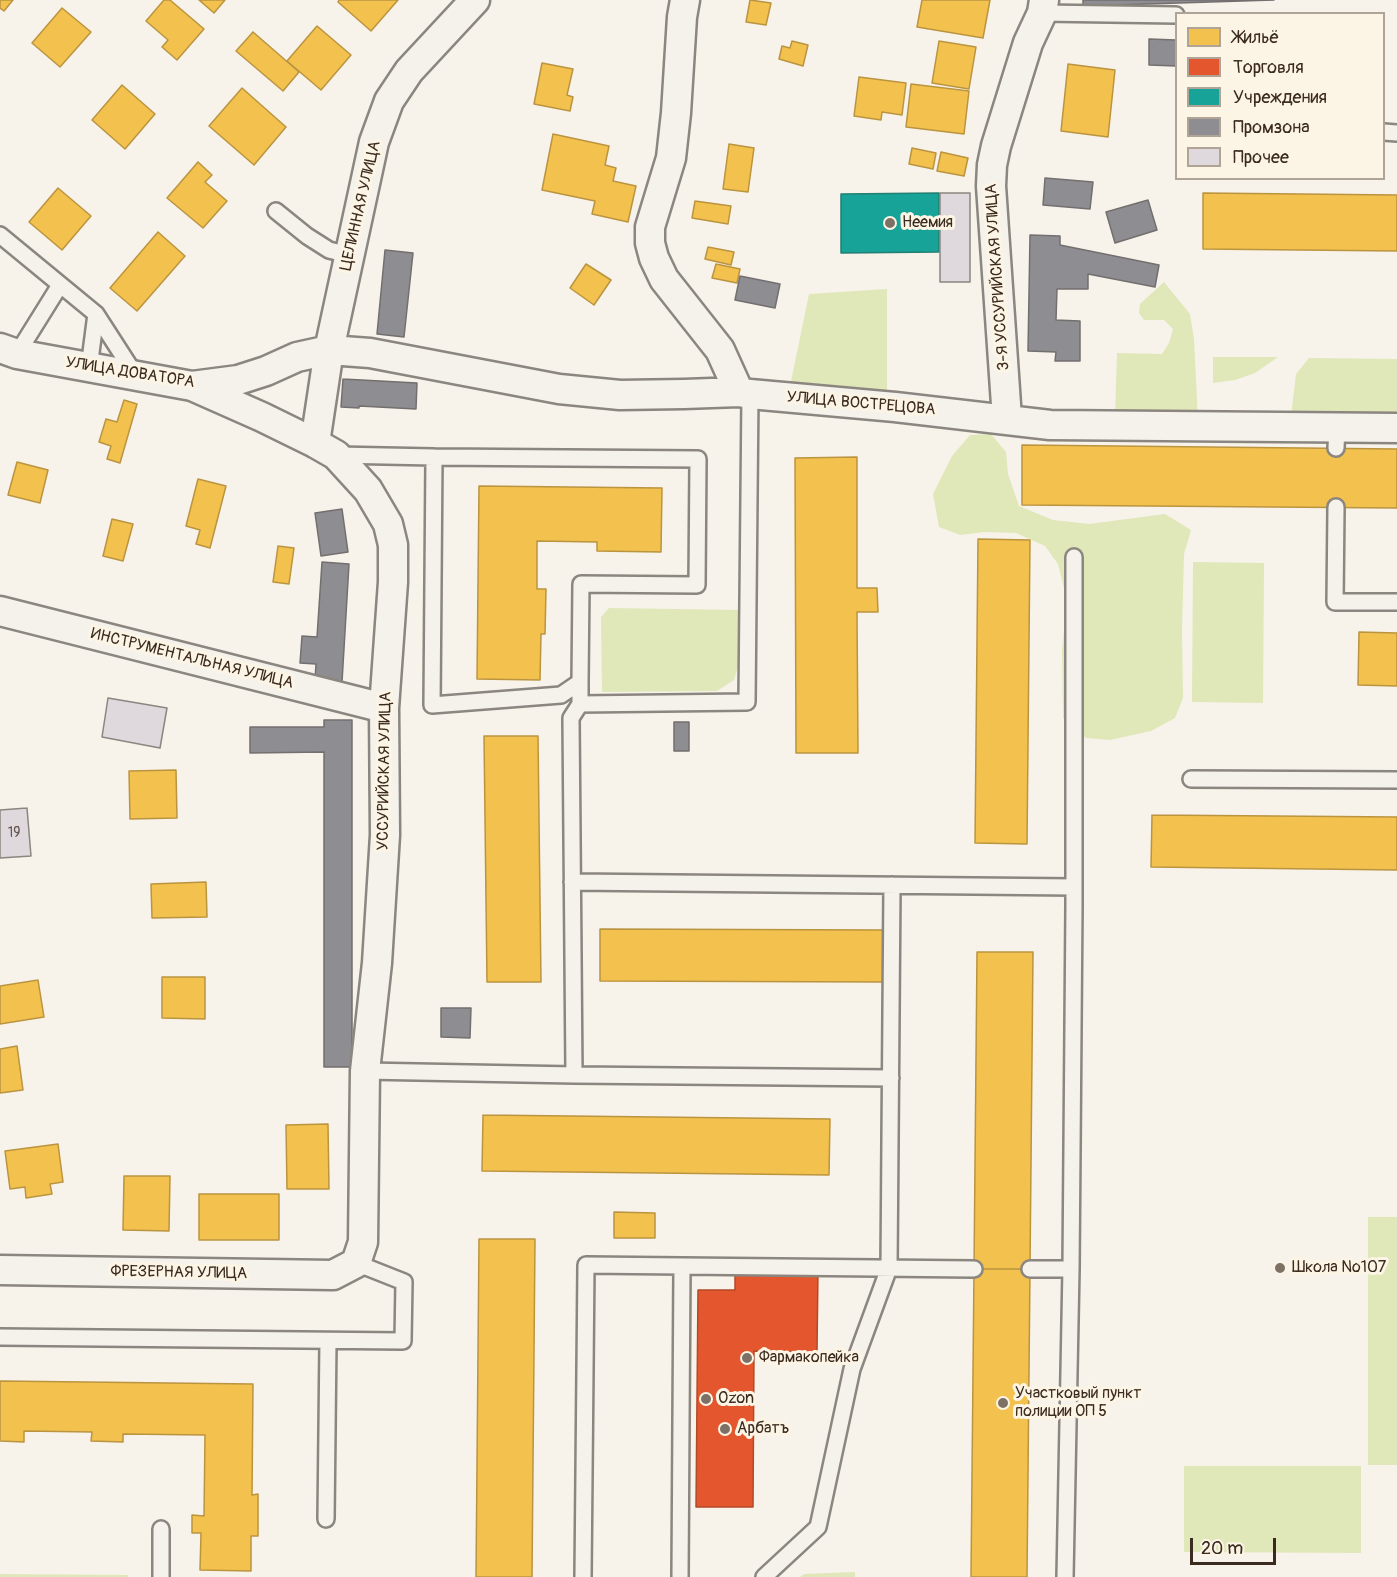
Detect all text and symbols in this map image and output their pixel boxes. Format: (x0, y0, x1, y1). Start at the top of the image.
legend (1175, 12, 1385, 180)
text: Жильё (1233, 26, 1279, 49)
text: Торговля (1233, 56, 1304, 79)
text: Учреждения (1233, 86, 1327, 109)
text: Промзона (1233, 116, 1310, 139)
street label: ЦЕЛИННАЯ УЛИЦА (337, 139, 385, 273)
text: Прочее (1233, 146, 1289, 169)
street label: 3-Я УССУРИЙСКАЯ УЛИЦА (982, 183, 1014, 371)
place label: Неемия (902, 213, 953, 233)
marker: Неемия (883, 216, 897, 230)
street label: УЛИЦА ДОВАТОРА (64, 353, 196, 393)
street label: УЛИЦА ВОСТРЕЦОВА (786, 388, 936, 420)
street label: ИНСТРУМЕНТАЛЬНАЯ УЛИЦА (89, 624, 295, 694)
street label: УССУРИЙСКАЯ УЛИЦА (374, 691, 396, 851)
house number: 19 (8, 825, 20, 841)
place label: Школа №107 (1292, 1258, 1386, 1278)
marker: Школа №107 (1273, 1261, 1287, 1275)
street label: ФРЕЗЕРНАЯ УЛИЦА (111, 1262, 247, 1284)
place label: Фармакопейка (759, 1348, 859, 1368)
marker: Фармакопейка (740, 1351, 754, 1365)
place label: Участковый пункт полиции ОП 5 (1015, 1384, 1141, 1422)
place label: Ozon (718, 1389, 754, 1409)
marker: Ozon (699, 1392, 713, 1406)
marker: Участковый пункт полиции ОП 5 (996, 1396, 1010, 1410)
place label: Арбатъ (737, 1419, 789, 1439)
marker: Арбатъ (718, 1422, 732, 1436)
scale bar (1193, 1526, 1278, 1564)
text: 20 m (1201, 1537, 1243, 1560)

